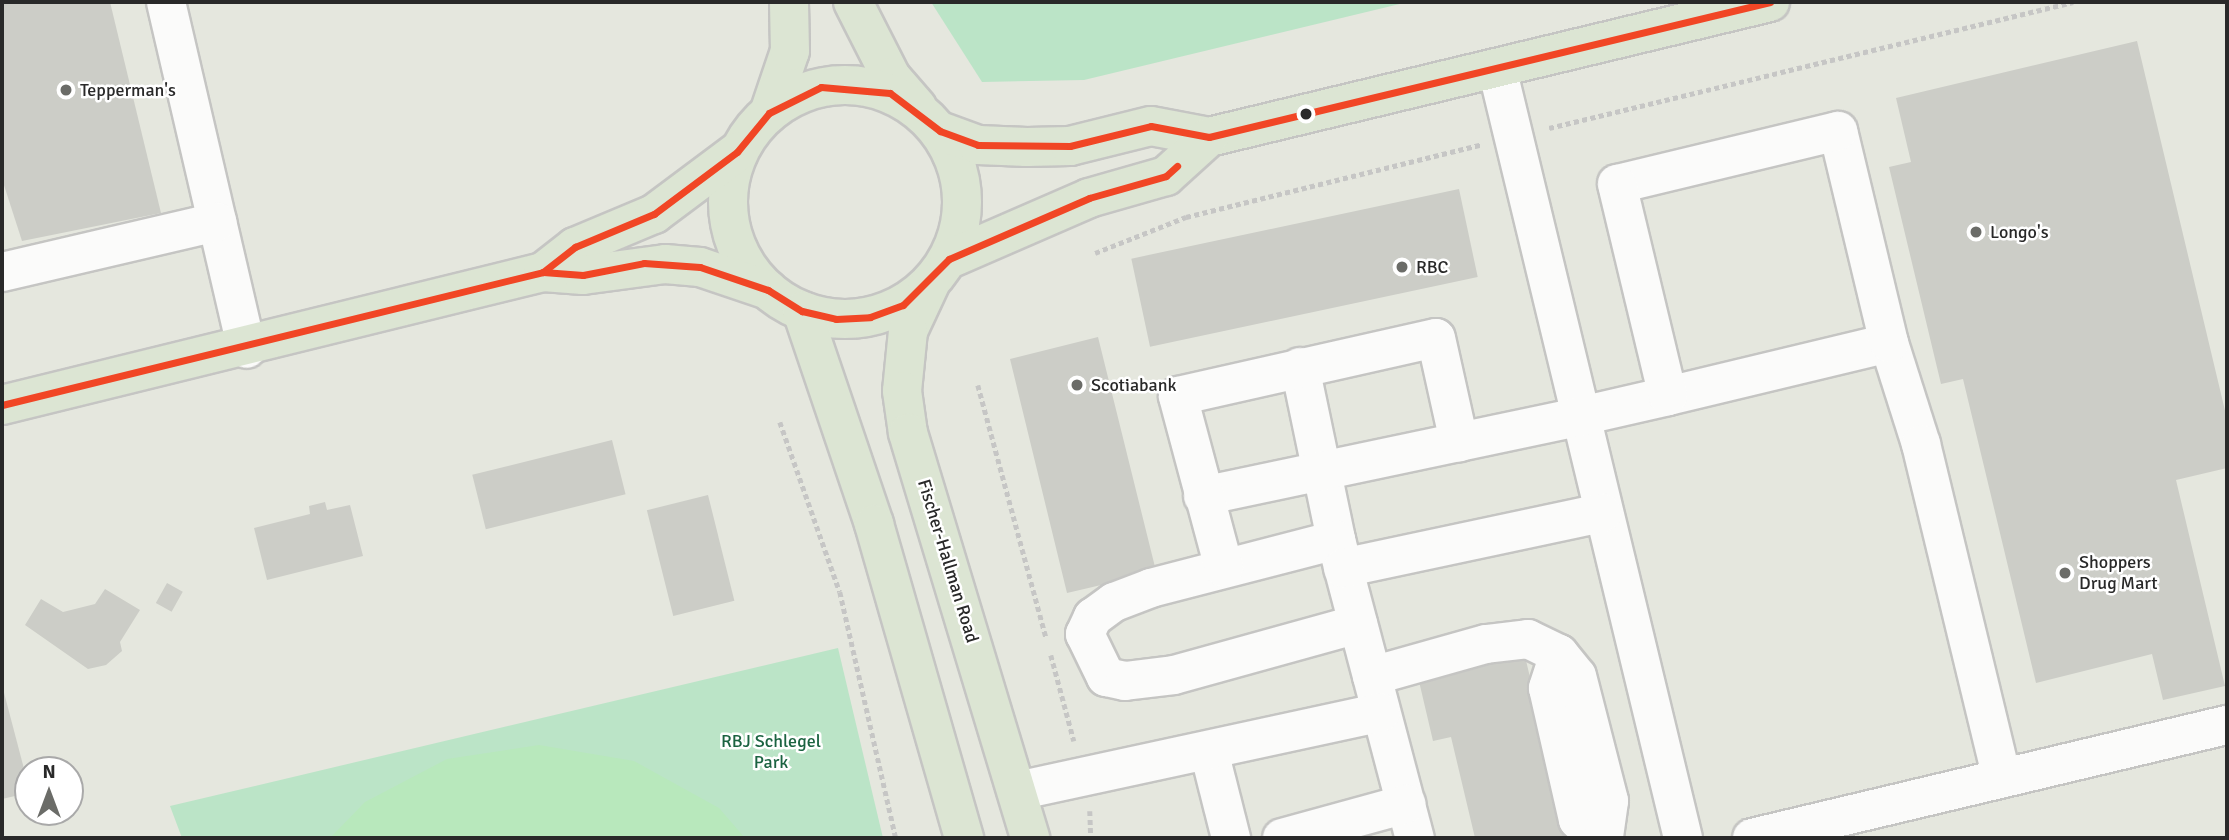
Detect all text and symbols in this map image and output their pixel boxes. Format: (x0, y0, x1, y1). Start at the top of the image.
place label: Tepperman's (80, 79, 176, 101)
marker: Tepperman's (58, 82, 74, 98)
unlabelled marker (1299, 107, 1313, 121)
place label: Longo's (1990, 221, 2049, 243)
marker: Longo's (1968, 224, 1984, 240)
place label: RBC (1416, 256, 1448, 278)
marker: RBC (1394, 259, 1410, 275)
place label: Scotiabank (1091, 374, 1176, 396)
marker: Scotiabank (1069, 377, 1085, 393)
street label: Fischer-Hallman Road (913, 477, 983, 645)
place label: Shoppers Drug Mart (2079, 552, 2158, 594)
marker: Shoppers Drug Mart (2057, 565, 2073, 581)
park label: RBJ Schlegel Park (721, 731, 821, 774)
north arrow (14, 756, 84, 826)
text: N (42, 760, 56, 784)

